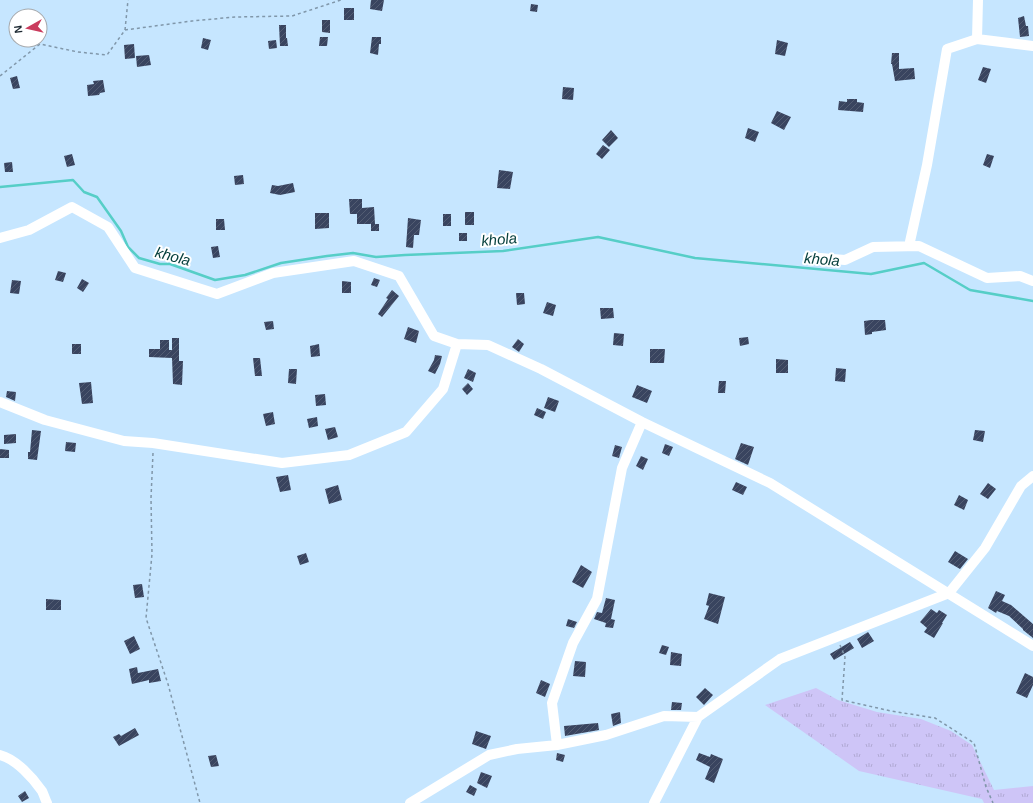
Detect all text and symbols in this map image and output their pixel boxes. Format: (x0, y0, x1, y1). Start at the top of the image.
north arrow (8, 8, 48, 48)
text: N (12, 25, 25, 34)
water label: khola (480, 229, 518, 249)
water label: khola (153, 243, 193, 269)
water label: khola (803, 249, 841, 269)

